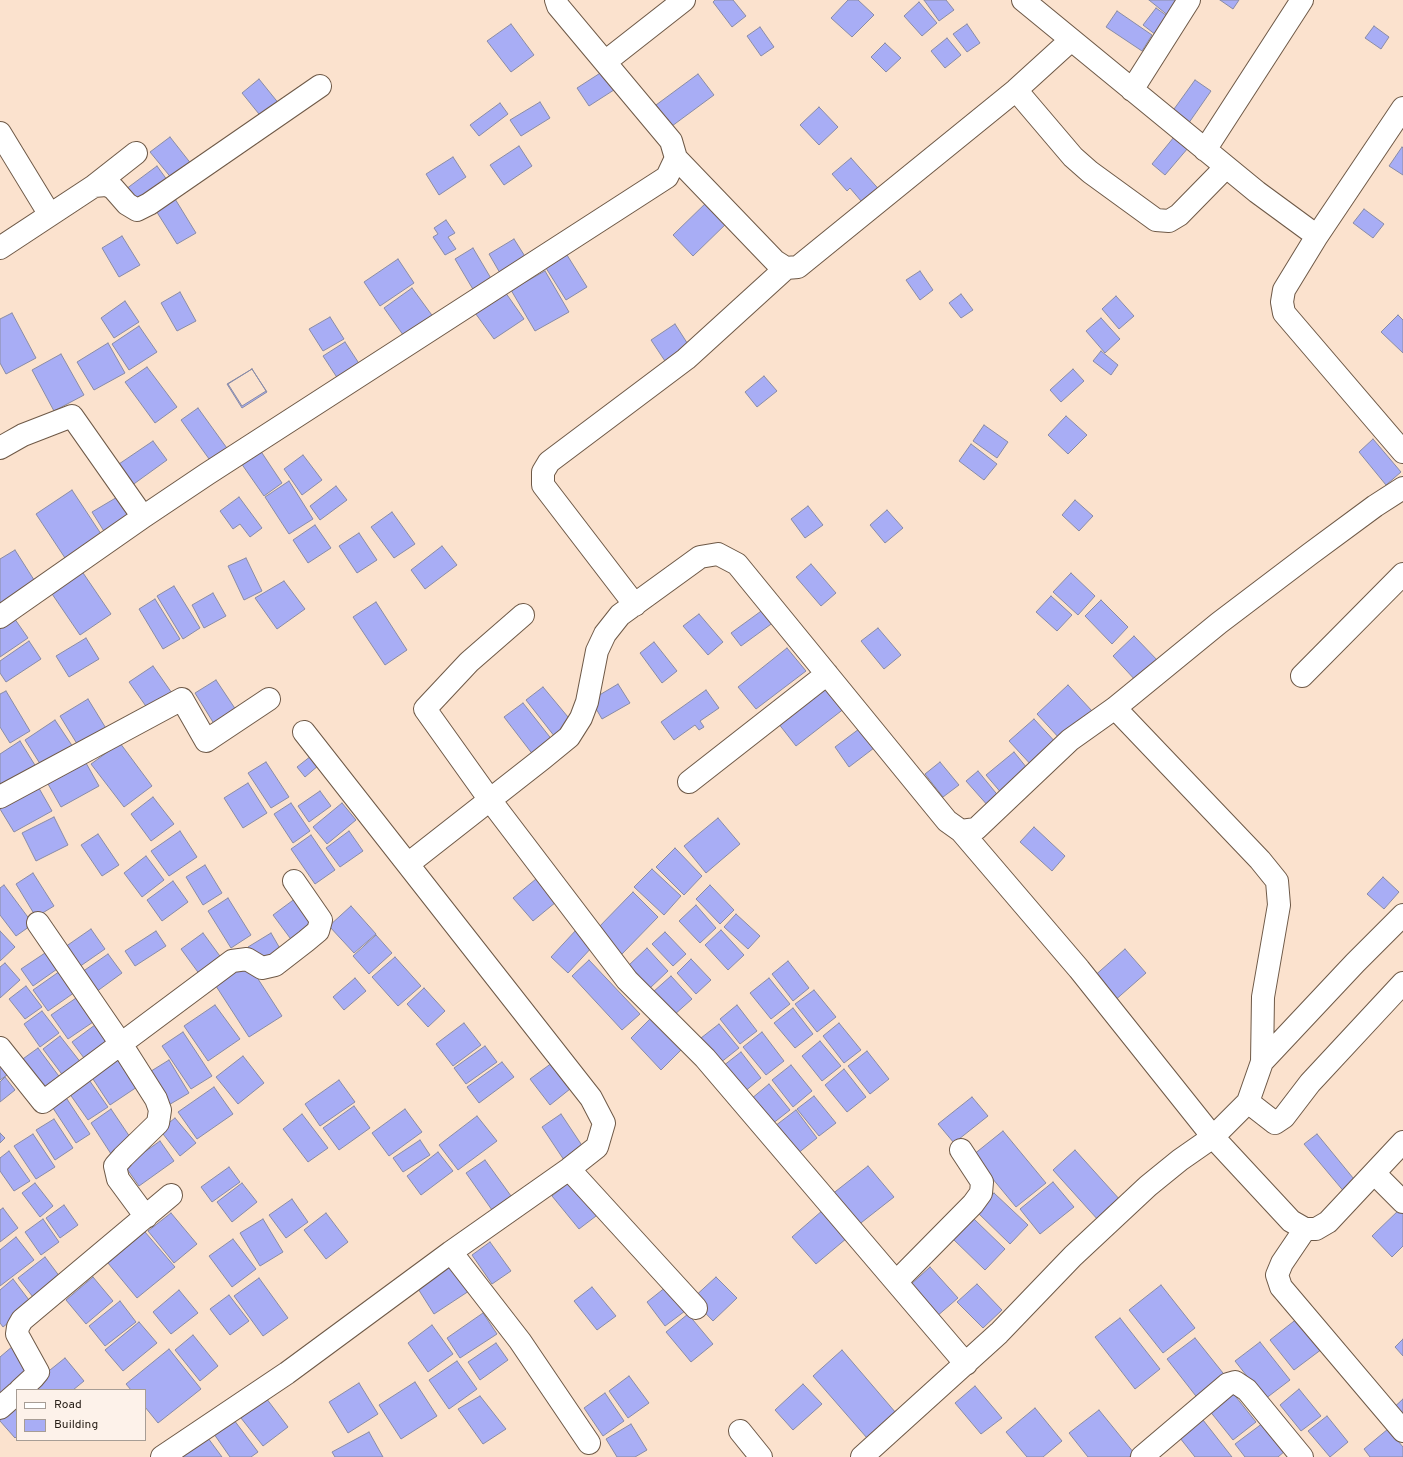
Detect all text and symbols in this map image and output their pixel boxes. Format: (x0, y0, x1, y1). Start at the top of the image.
legend (16, 1389, 146, 1441)
text: Road (54, 1397, 82, 1413)
text: Building (54, 1417, 98, 1433)

